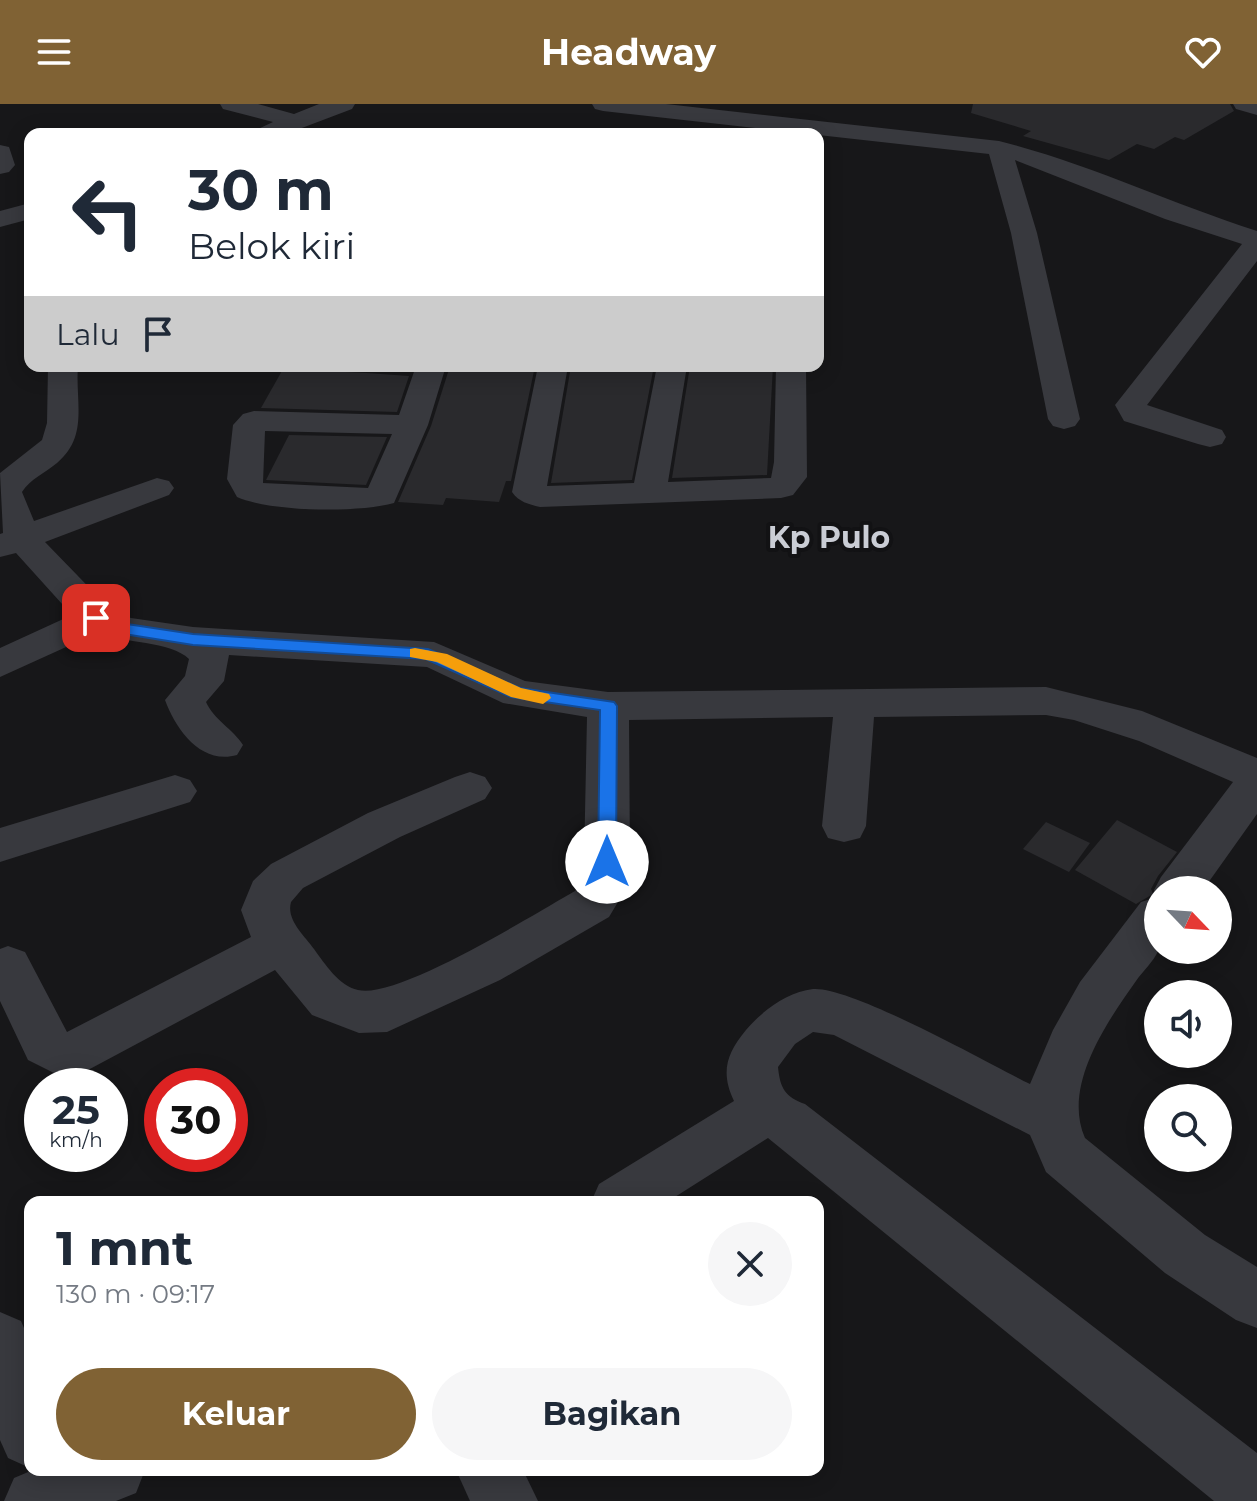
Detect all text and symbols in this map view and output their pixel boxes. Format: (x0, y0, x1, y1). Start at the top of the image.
icon: menu (32, 30, 76, 74)
text: Headway (541, 30, 716, 74)
icon: heart (1181, 30, 1225, 74)
text: 30 m (188, 156, 334, 224)
icon: left (56, 160, 160, 264)
text: Belok kiri (188, 224, 355, 268)
icon: arrive (136, 312, 180, 356)
text: Lalu (56, 316, 120, 353)
district label: Kp Pulo (768, 519, 890, 556)
pin (62, 584, 130, 652)
icon: arrive (74, 596, 118, 640)
position arrow (565, 820, 649, 904)
north arrow (1144, 876, 1232, 964)
map controls (1144, 876, 1232, 1172)
button: sound (1144, 980, 1232, 1068)
speed limit sign: 30 (144, 1068, 248, 1172)
button: search (1144, 1084, 1232, 1172)
text: 25 (52, 1085, 100, 1134)
text: km/h (49, 1128, 103, 1152)
text: 1 mnt (56, 1219, 193, 1277)
button: close (708, 1222, 792, 1306)
text: 130 m · 09:17 (56, 1278, 215, 1310)
button: Keluar (56, 1368, 416, 1460)
button: Bagikan (432, 1368, 792, 1460)

